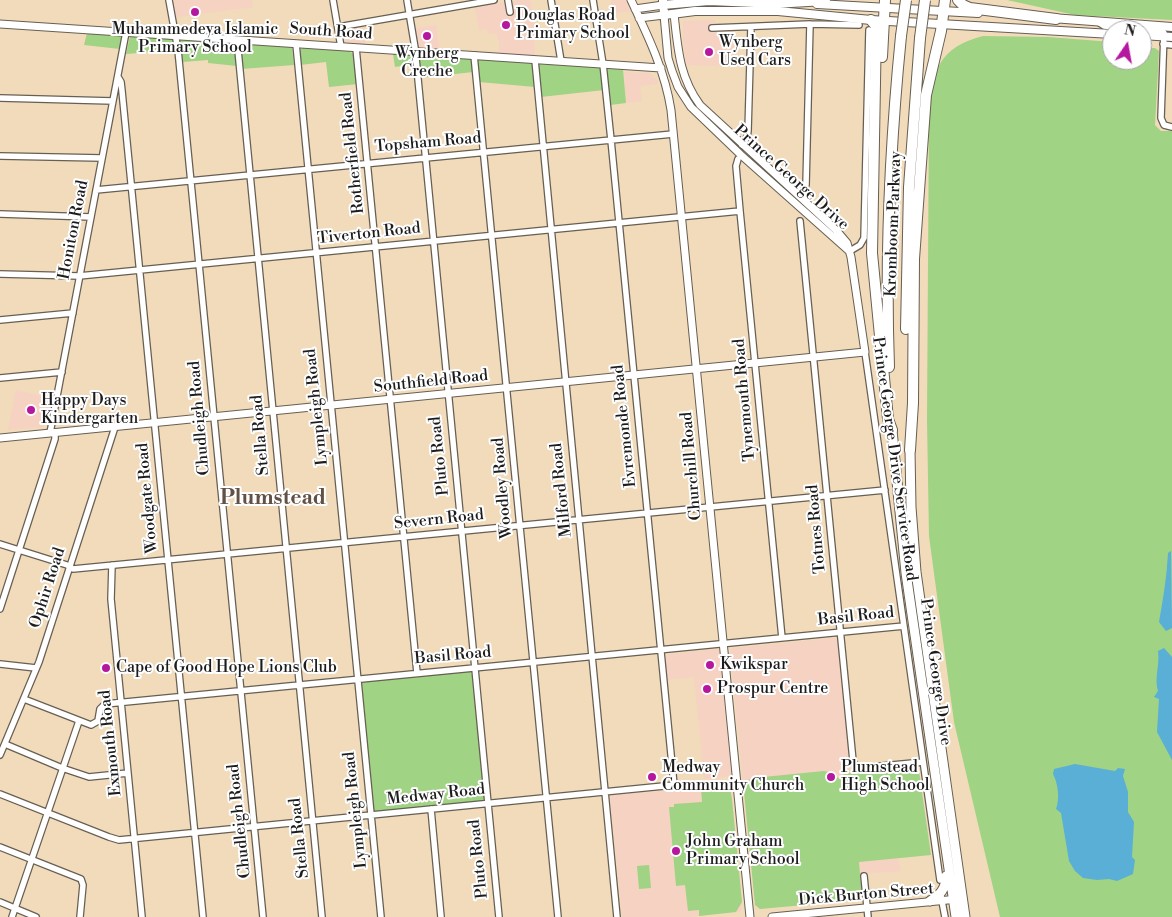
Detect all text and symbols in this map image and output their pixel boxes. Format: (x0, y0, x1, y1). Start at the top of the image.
marker: Muhammedeya Islamic Primary School (189, 6, 201, 18)
place label: Douglas Road Primary School (516, 6, 630, 44)
marker: Douglas Road Primary School (500, 19, 512, 31)
place label: Muhammedeya Islamic Primary School (112, 20, 278, 58)
street label: South Road (289, 20, 373, 44)
north arrow (1102, 20, 1152, 70)
text: N (1123, 21, 1137, 41)
marker: Wynberg Creche (421, 30, 433, 42)
place label: Wynberg Used Cars (719, 33, 791, 71)
place label: Wynberg Creche (395, 44, 459, 82)
marker: Wynberg Used Cars (703, 46, 715, 58)
street label: Rotherfield Road (337, 91, 369, 215)
street label: Prince George Drive (729, 121, 853, 235)
street label: Topsham Road (374, 129, 482, 157)
street label: Kromboom Parkway (882, 151, 906, 297)
street label: Honiton Road (55, 179, 93, 281)
street label: Tiverton Road (316, 219, 422, 249)
street label: Prince George Drive Service Road (867, 336, 921, 582)
street label: Tynemouth Road (730, 338, 760, 462)
street label: Lympleigh Road (301, 348, 333, 466)
street label: Chudleigh Road (185, 360, 215, 476)
street label: Evremonde Road (609, 364, 641, 488)
street label: Southfield Road (373, 366, 489, 398)
place label: Happy Days Kindergarten (41, 391, 138, 429)
street label: Stella Road (248, 394, 274, 476)
marker: Happy Days Kindergarten (25, 404, 37, 416)
street label: Churchill Road (678, 411, 706, 521)
street label: Pluto Road (426, 415, 454, 497)
street label: Woodley Road (489, 437, 517, 539)
street label: Woodgate Road (134, 442, 162, 554)
street label: Milford Road (547, 442, 577, 538)
street label: Totnes Road (804, 484, 830, 574)
district label: Plumstead (220, 486, 326, 512)
street label: Severn Road (393, 506, 485, 534)
street label: Ophir Road (26, 545, 70, 631)
street label: Prince George Drive (915, 597, 955, 747)
street label: Basil Road (817, 603, 895, 631)
street label: Basil Road (414, 643, 492, 669)
place label: Kwikspar (720, 655, 788, 675)
place label: Cape of Good Hope Lions Club (116, 658, 337, 678)
marker: Kwikspar (704, 659, 716, 671)
marker: Cape of Good Hope Lions Club (100, 662, 112, 674)
place label: Prospur Centre (717, 679, 828, 699)
marker: Prospur Centre (701, 683, 713, 695)
street label: Exmouth Road (96, 689, 126, 797)
street label: Lympleigh Road (340, 751, 372, 869)
place label: Medway Community Church (662, 758, 804, 796)
place label: Plumstead High School (841, 758, 930, 796)
street label: Chudleigh Road (224, 763, 256, 879)
marker: Medway Community Church (646, 771, 658, 783)
marker: Plumstead High School (825, 771, 837, 783)
street label: Medway Road (386, 780, 486, 810)
street label: Stella Road (286, 797, 314, 879)
street label: Pluto Road (465, 818, 493, 900)
place label: John Graham Primary School (686, 832, 800, 870)
marker: John Graham Primary School (670, 845, 682, 857)
street label: Dick Burton Street (797, 880, 935, 910)

